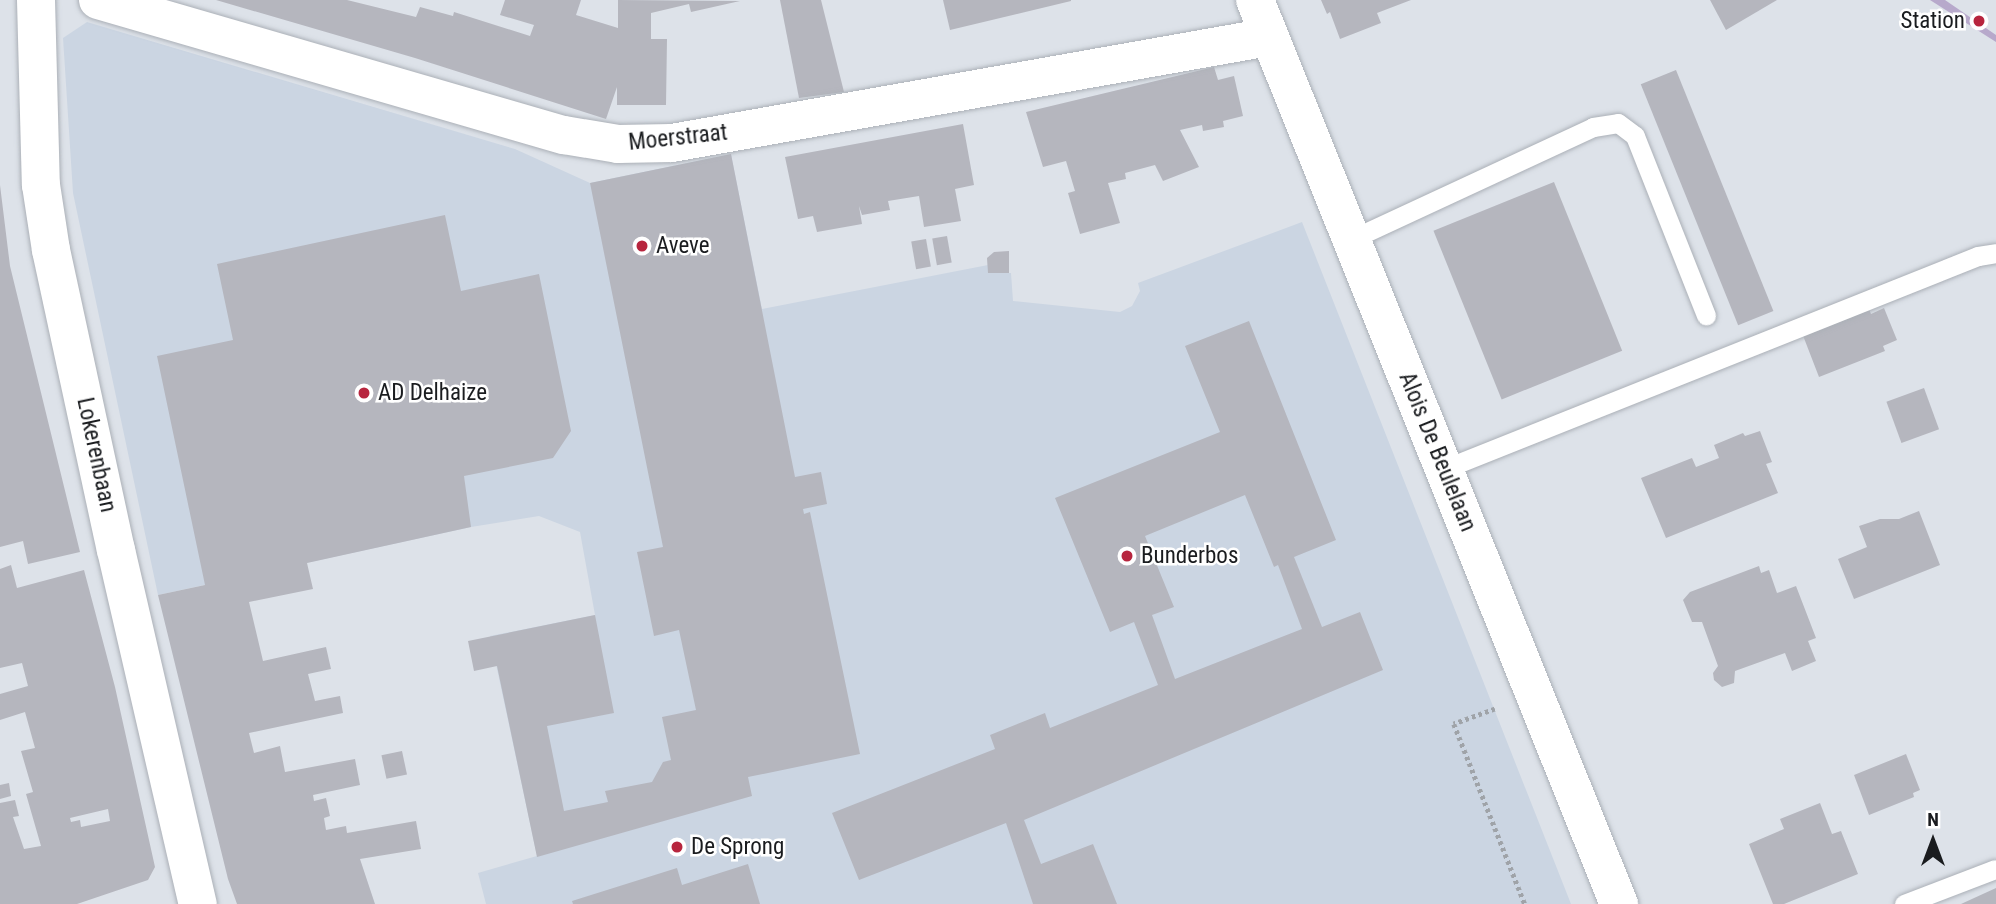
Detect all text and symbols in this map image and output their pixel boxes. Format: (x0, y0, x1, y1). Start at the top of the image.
place label: Station (1900, 7, 1965, 35)
marker: Station (1971, 13, 1987, 29)
street label: Moerstraat (627, 119, 729, 157)
place label: Aveve (656, 232, 710, 260)
marker: Aveve (634, 238, 650, 254)
street label: Alois De Beulelaan (1392, 368, 1482, 536)
place label: AD Delhaize (378, 379, 487, 407)
marker: AD Delhaize (356, 385, 372, 401)
street label: Lokerenbaan (70, 395, 122, 515)
place label: Bunderbos (1141, 542, 1238, 570)
marker: Bunderbos (1119, 548, 1135, 564)
north arrow (1898, 806, 1968, 876)
text: N (1927, 808, 1939, 831)
place label: De Sprong (691, 833, 784, 861)
marker: De Sprong (669, 839, 685, 855)

